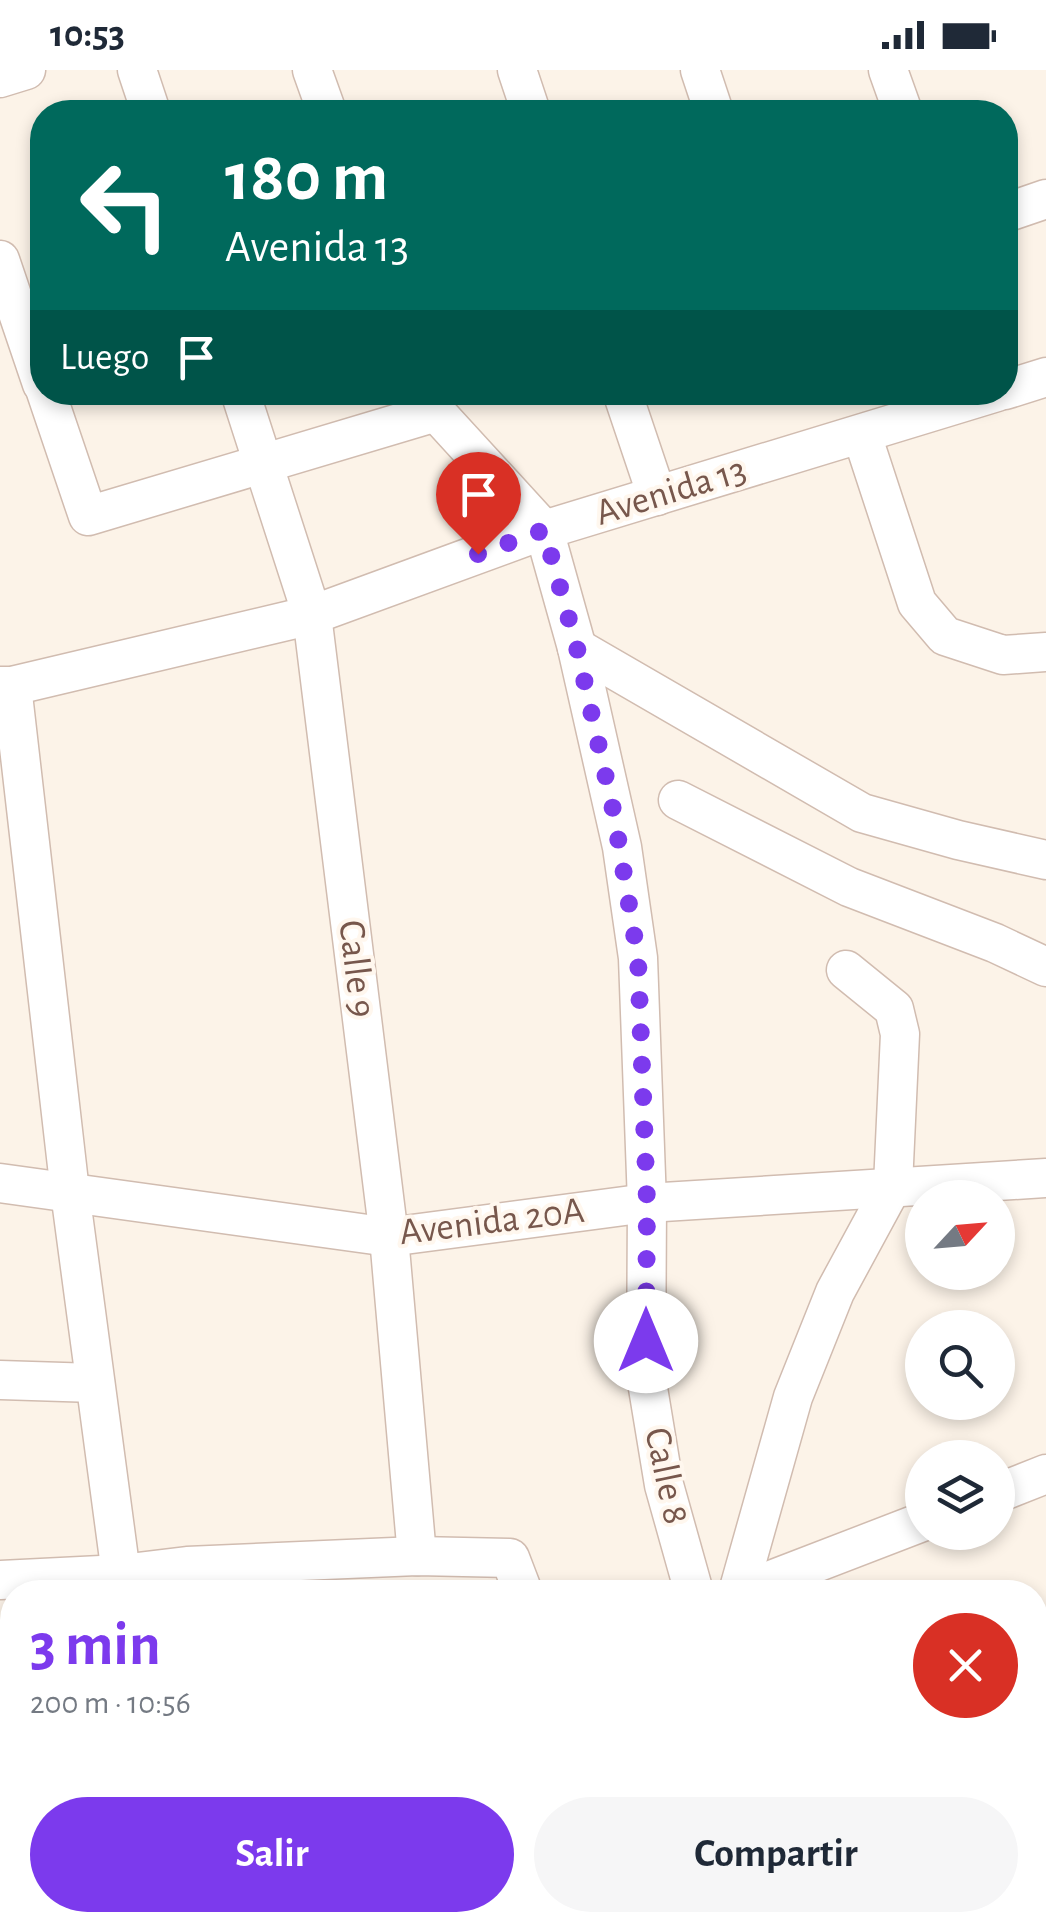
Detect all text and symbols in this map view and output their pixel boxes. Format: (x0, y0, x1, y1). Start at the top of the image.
text: 10:53 (50, 16, 125, 54)
icon: left (60, 140, 190, 270)
text: 180 m (225, 143, 388, 213)
text: Avenida 13 (225, 225, 409, 270)
icon: arrive (169, 330, 224, 385)
text: Luego (60, 339, 149, 377)
street label: Avenida 13 (591, 451, 751, 533)
pin (436, 452, 521, 555)
icon: arrive (451, 467, 506, 522)
street label: Calle 9 (331, 918, 381, 1020)
north arrow (905, 1180, 1015, 1290)
map controls (905, 1180, 1015, 1550)
street label: Avenida 20A (397, 1192, 587, 1252)
position arrow (594, 1289, 698, 1393)
button: search (905, 1310, 1015, 1420)
street label: Calle 8 (637, 1424, 695, 1528)
button: layers (905, 1440, 1015, 1550)
button: close (913, 1613, 1018, 1718)
text: 3 min (30, 1616, 161, 1676)
text: 200 m · 10:56 (30, 1687, 191, 1719)
button: Salir (30, 1797, 514, 1912)
button: Compartir (534, 1797, 1018, 1912)

